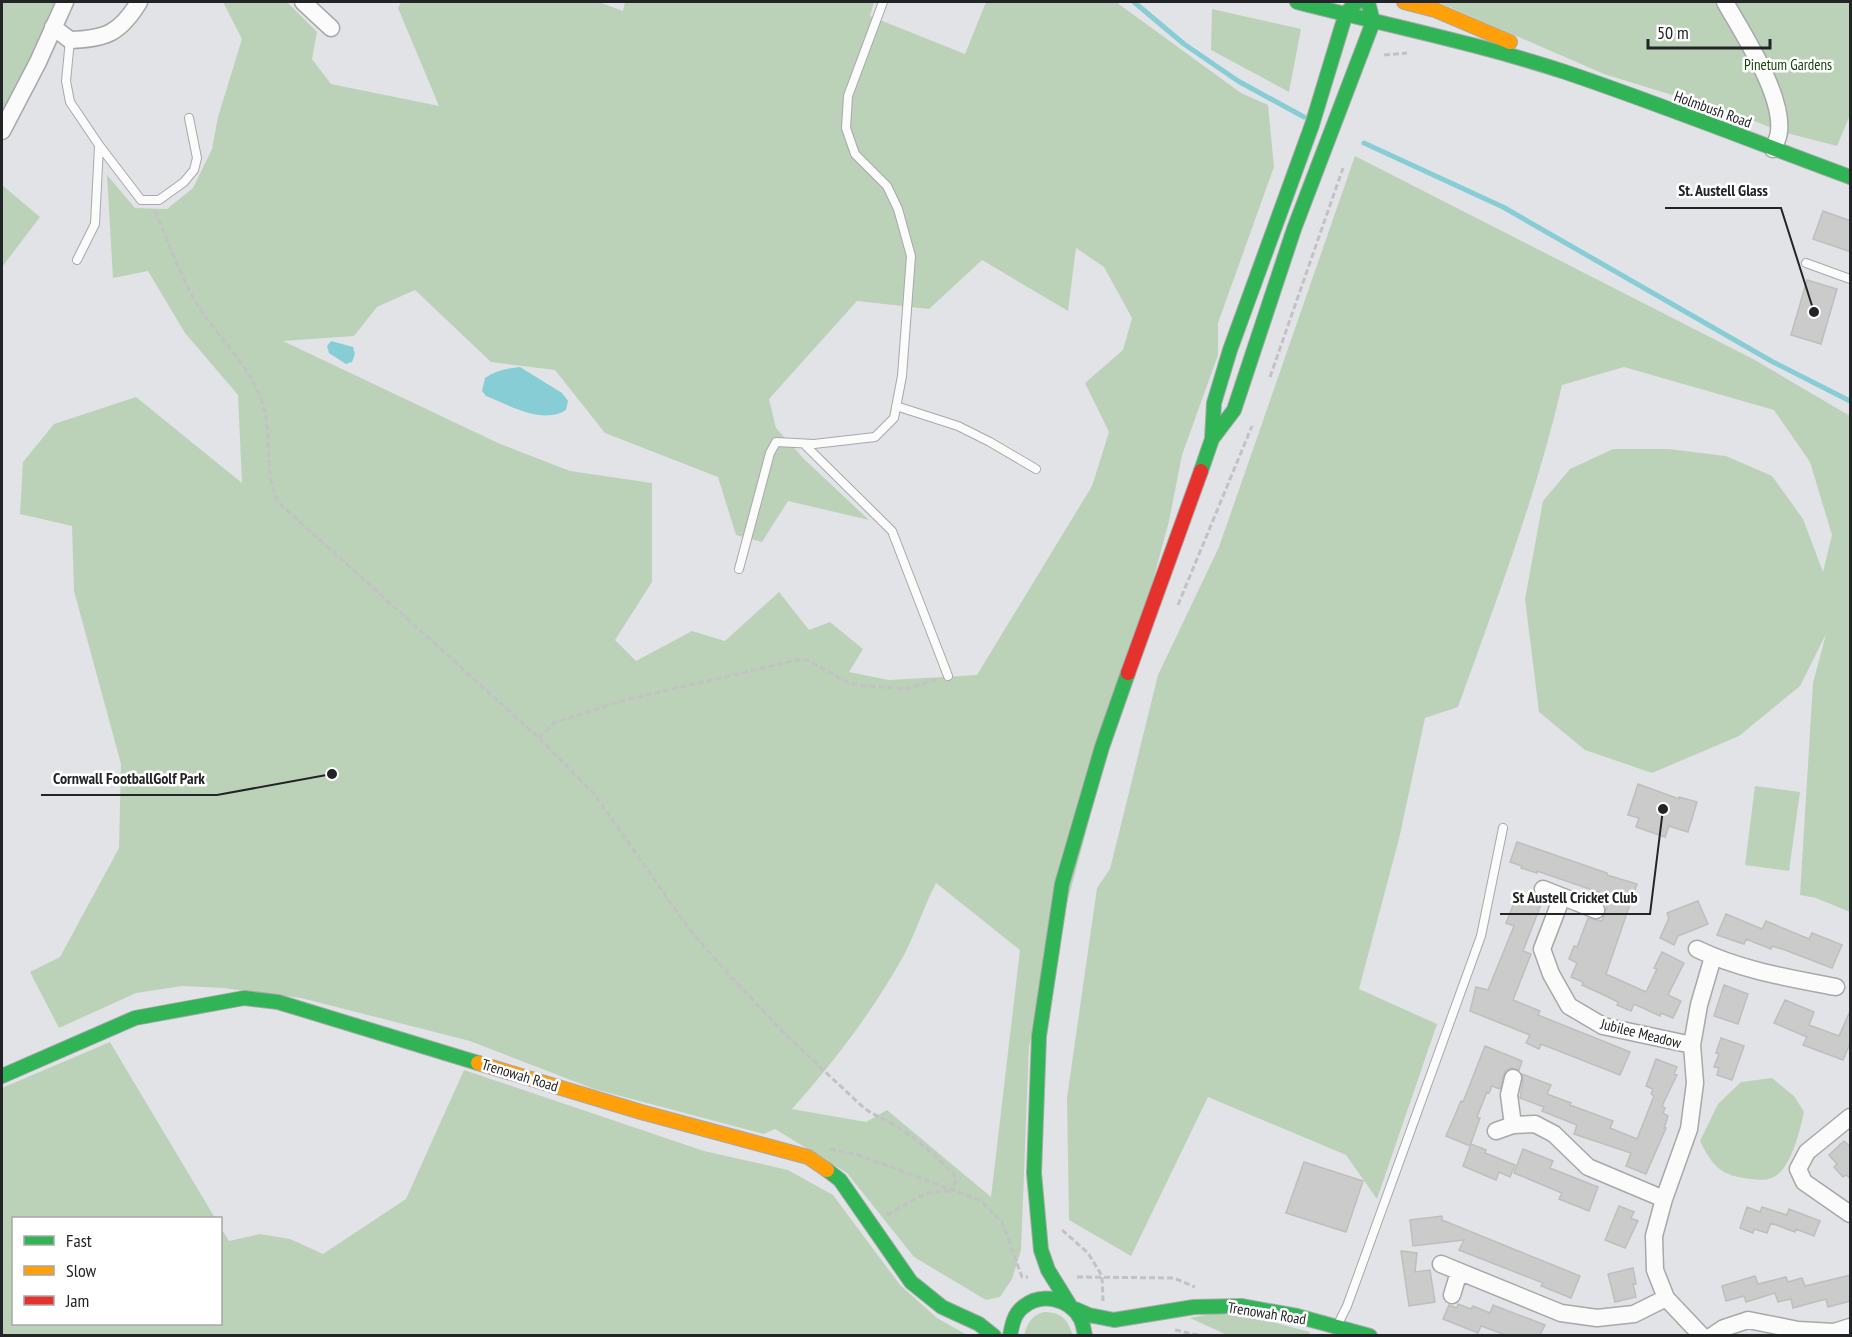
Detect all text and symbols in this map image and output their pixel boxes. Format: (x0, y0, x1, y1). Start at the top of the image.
scale bar (1648, 12, 1770, 50)
text: 50 m (1657, 21, 1689, 44)
park label: Pinetum Gardens (1744, 55, 1832, 74)
street label: Holmbush Road (1672, 86, 1754, 132)
callout: St. Austell Glass (1665, 174, 1781, 208)
text: St. Austell Glass (1678, 180, 1768, 200)
callout: Cornwall FootballGolf Park (41, 761, 217, 795)
text: Cornwall FootballGolf Park (53, 768, 205, 788)
callout: St Austell Cricket Club (1500, 880, 1650, 914)
text: St Austell Cricket Club (1512, 887, 1638, 907)
street label: Jubilee Meadow (1598, 1014, 1683, 1052)
street label: Trenowah Road (480, 1054, 560, 1096)
legend (12, 1217, 222, 1325)
text: Fast (66, 1229, 92, 1252)
text: Slow (66, 1259, 97, 1282)
text: Jam (65, 1289, 89, 1312)
street label: Trenowah Road (1227, 1297, 1307, 1329)

